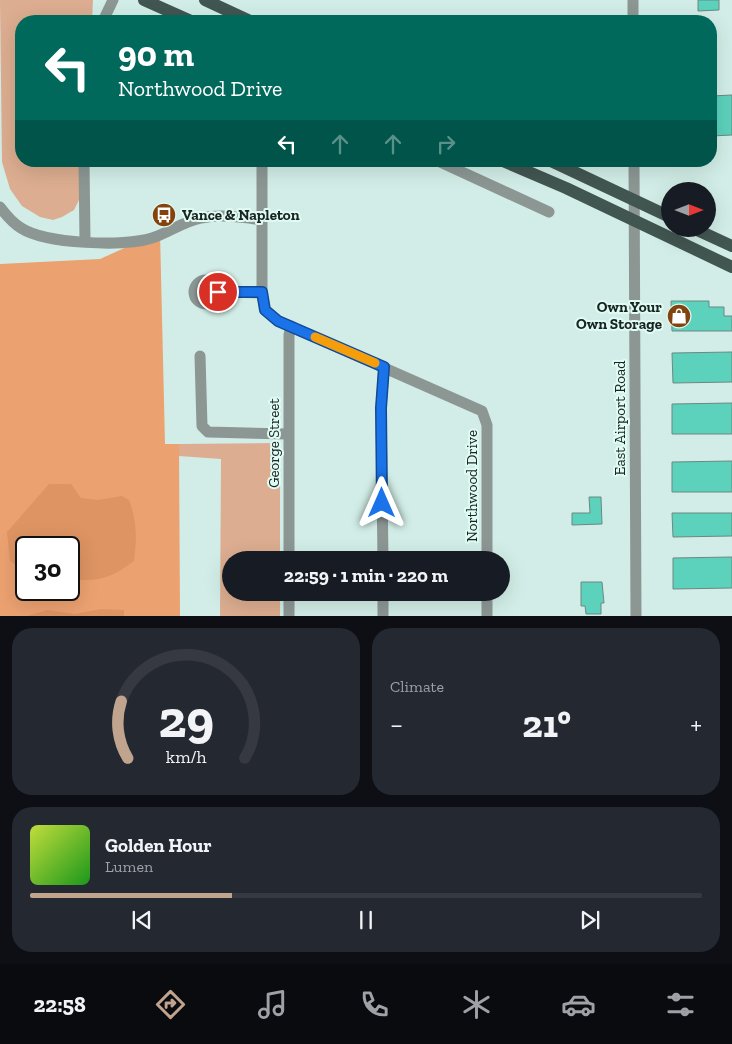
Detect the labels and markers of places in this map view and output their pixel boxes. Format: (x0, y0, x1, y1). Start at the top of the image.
bus stop icon: Vance & Napleton (151, 202, 177, 228)
place label: Vance & Napleton (182, 206, 300, 224)
pin (197, 271, 239, 313)
place label: Own Your Own Storage (576, 298, 662, 333)
shop icon: Own Your Own Storage (666, 303, 692, 329)

